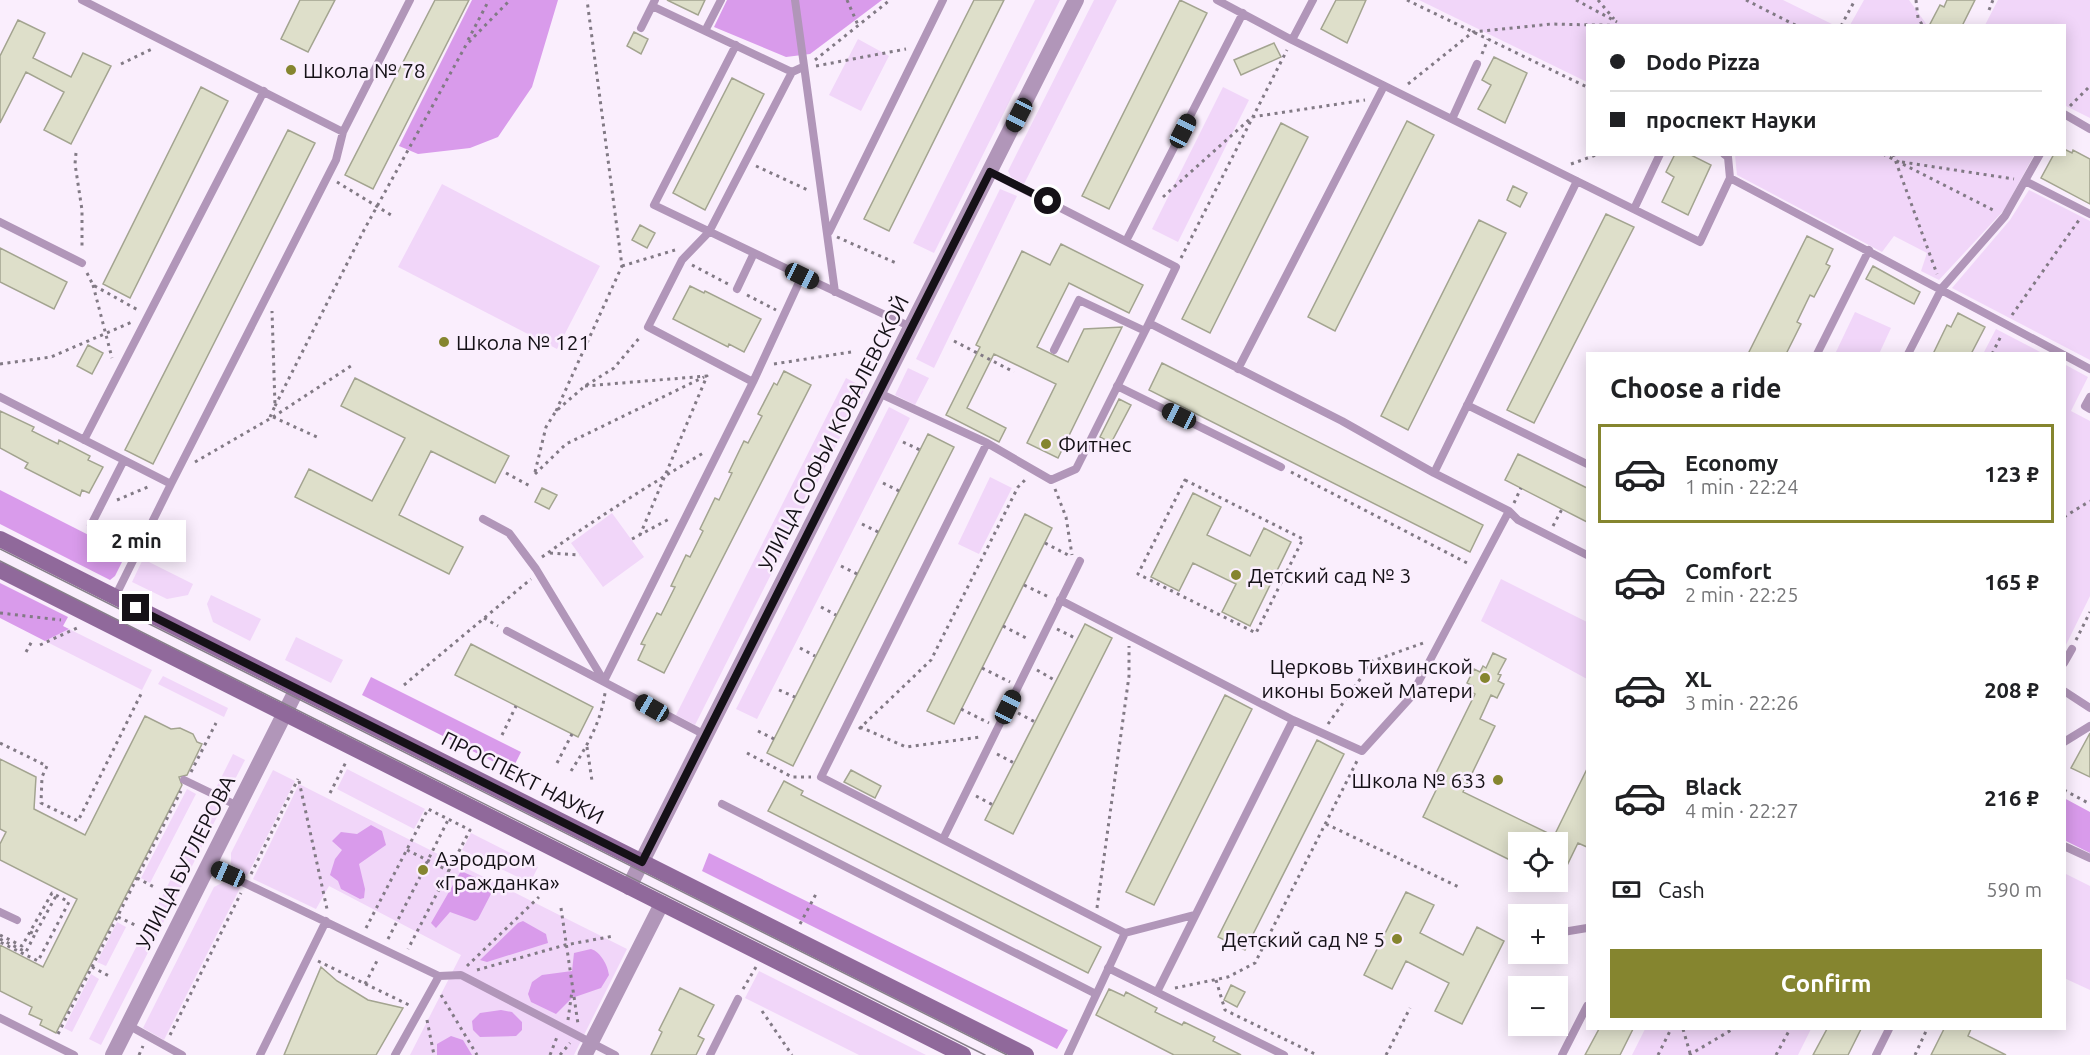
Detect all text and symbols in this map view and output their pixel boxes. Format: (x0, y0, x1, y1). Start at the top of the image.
text: Dodo Pizza (1646, 49, 1760, 74)
place label: Школа № 78 (303, 58, 426, 82)
marker: Школа № 78 (284, 63, 298, 77)
car (1003, 95, 1035, 135)
text: проспект Науки (1646, 107, 1816, 132)
car (1167, 111, 1199, 151)
route start (1034, 187, 1061, 214)
car (782, 260, 822, 292)
street label: УЛИЦА СОФЬИ КОВАЛЕВСКОЙ (753, 291, 913, 575)
place label: Школа № 121 (456, 330, 590, 354)
marker: Школа № 121 (437, 335, 451, 349)
text: Choose a ride (1610, 373, 1782, 403)
car (1159, 400, 1199, 432)
place label: Фитнес (1058, 432, 1132, 456)
marker: Фитнес (1039, 437, 1053, 451)
icon: car (1613, 447, 1667, 501)
text: Economy (1685, 450, 1778, 475)
text: 123 ₽ (1984, 461, 2039, 486)
text: 1 min · 22:24 (1685, 475, 1799, 498)
callout: 2 min (86, 521, 186, 563)
text: 2 min (111, 529, 162, 552)
icon: car (1613, 555, 1667, 609)
text: Comfort (1685, 558, 1772, 583)
place label: Детский сад № 3 (1248, 563, 1411, 587)
marker: Детский сад № 3 (1229, 568, 1243, 582)
text: 165 ₽ (1984, 569, 2039, 594)
text: 2 min · 22:25 (1685, 583, 1799, 606)
route end (122, 594, 149, 621)
place label: Церковь Тихвинской иконы Божей Матери (1261, 654, 1473, 702)
icon: car (1613, 663, 1667, 717)
text: XL (1685, 666, 1712, 691)
marker: Церковь Тихвинской иконы Божей Матери (1478, 671, 1492, 685)
text: 208 ₽ (1984, 677, 2039, 702)
car (992, 687, 1024, 727)
car (632, 691, 672, 725)
text: 3 min · 22:26 (1685, 691, 1799, 714)
street label: ПРОСПЕКТ НАУКИ (438, 726, 608, 828)
place label: Школа № 633 (1352, 768, 1486, 792)
street label: УЛИЦА БУТЛЕРОВА (131, 771, 239, 953)
icon: car (1613, 771, 1667, 825)
marker: Школа № 633 (1491, 773, 1505, 787)
text: Black (1685, 774, 1742, 799)
text: 216 ₽ (1984, 785, 2039, 810)
text: 4 min · 22:27 (1685, 799, 1799, 822)
map controls (1508, 832, 1568, 1036)
button: locate (1508, 832, 1568, 892)
place label: Аэродром «Гражданка» (435, 846, 560, 894)
car (208, 858, 248, 890)
marker: Аэродром «Гражданка» (416, 863, 430, 877)
icon: cash (1610, 873, 1643, 906)
text: Cash (1658, 877, 1705, 902)
text: 590 m (1986, 878, 2042, 901)
button: + (1508, 904, 1568, 964)
place label: Детский сад № 5 (1222, 927, 1385, 951)
marker: Детский сад № 5 (1390, 932, 1404, 946)
button: Confirm (1610, 949, 2042, 1018)
button: − (1508, 976, 1568, 1036)

